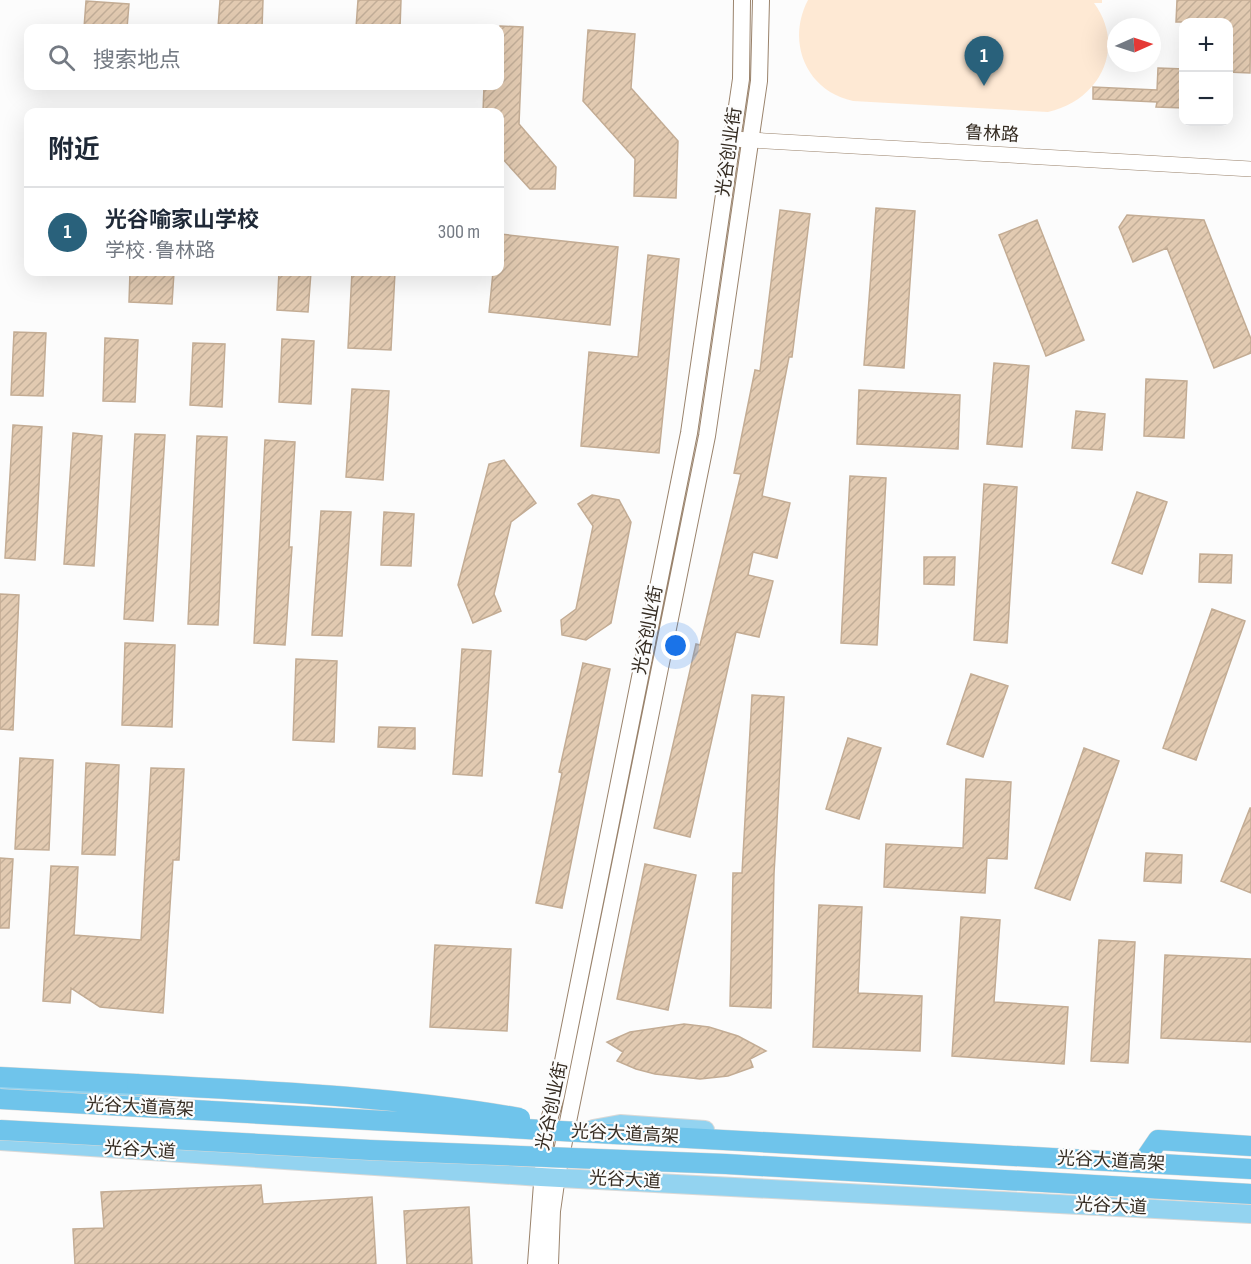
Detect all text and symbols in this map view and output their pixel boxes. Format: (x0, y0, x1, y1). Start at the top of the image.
north arrow (1107, 18, 1161, 72)
map controls (1179, 18, 1233, 126)
button: + (1179, 18, 1233, 72)
search box (24, 24, 504, 90)
pin: 1 (964, 36, 1004, 86)
icon: search (45, 41, 78, 74)
text: 搜索地点 (93, 47, 181, 74)
button: − (1179, 72, 1233, 126)
street label: 光谷创业街 (712, 106, 746, 198)
street label: 鲁林路 (964, 122, 1020, 146)
text: 附近 (48, 135, 100, 166)
text: 光谷喻家山学校 (105, 207, 259, 234)
text: 1 (64, 220, 71, 244)
text: 300 m (438, 220, 480, 244)
text: 学校 · 鲁林路 (105, 239, 215, 263)
street label: 光谷创业街 (629, 584, 667, 676)
your location (661, 631, 690, 660)
street label: 光谷创业街 (532, 1060, 572, 1152)
street label: 光谷大道高架 (86, 1094, 194, 1120)
street label: 光谷大道高架 (571, 1121, 679, 1147)
street label: 光谷大道 (103, 1137, 177, 1163)
street label: 光谷大道高架 (1057, 1148, 1165, 1174)
street label: 光谷大道 (588, 1168, 662, 1192)
street label: 光谷大道 (1074, 1194, 1148, 1218)

